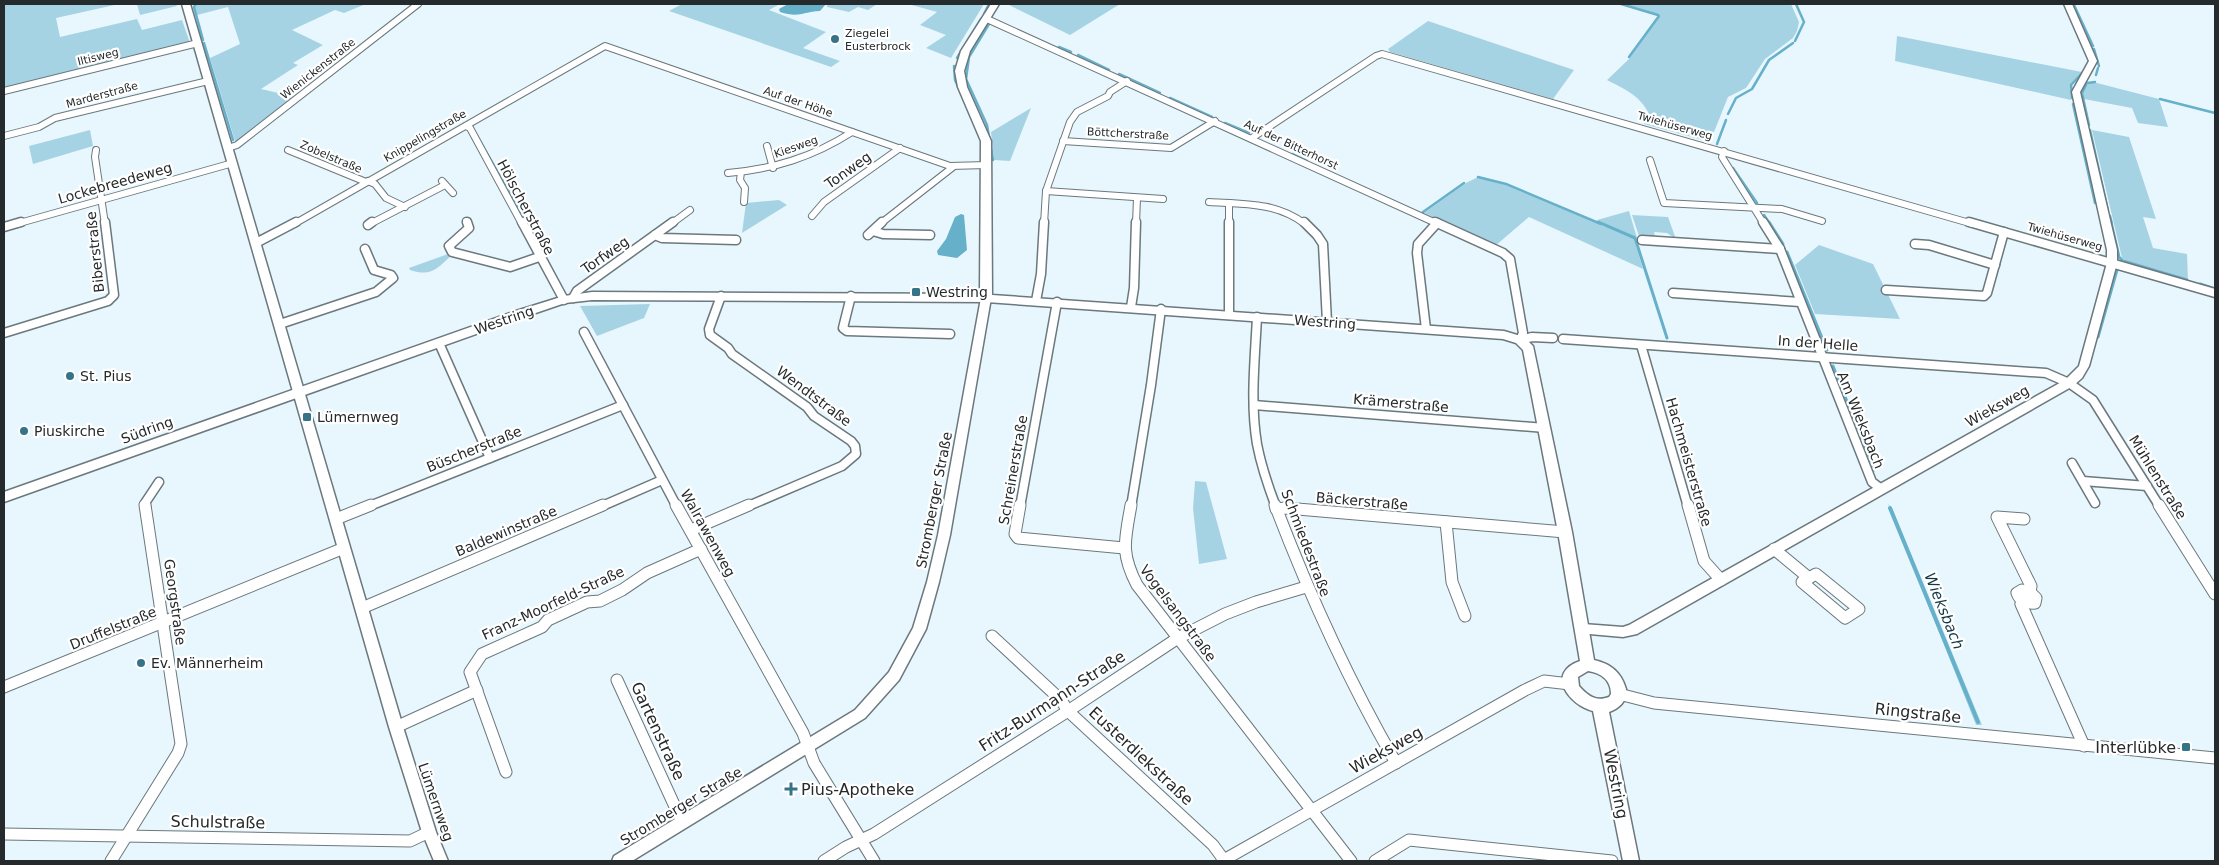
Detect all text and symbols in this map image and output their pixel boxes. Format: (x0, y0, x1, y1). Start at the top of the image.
place label: Ziegelei Eusterbrock (845, 27, 911, 53)
marker: Ziegelei Eusterbrock (829, 33, 841, 45)
street label: Wienickenstraße (278, 36, 358, 102)
street label: Iltisweg (76, 46, 120, 68)
street label: Marderstraße (65, 79, 140, 111)
street label: Auf der Höhe (762, 84, 835, 120)
street label: Knippelingstraße (381, 107, 469, 165)
street label: Twiehüserweg (1635, 109, 1714, 143)
street label: Auf der Bitterhorst (1242, 118, 1341, 173)
street label: Böttcherstraße (1087, 125, 1170, 143)
street label: Kiesweg (772, 133, 820, 161)
street label: Zobelstraße (298, 138, 364, 176)
street label: Tonweg (821, 148, 874, 192)
street label: Hölscherstraße (494, 157, 558, 257)
street label: Lockebreedeweg (56, 159, 174, 207)
street label: Biberstraße (83, 211, 107, 293)
street label: Twiehüserweg (2025, 220, 2104, 254)
street label: Torfweg (577, 233, 632, 278)
place label: Westring (926, 284, 988, 300)
marker: Westring (910, 286, 922, 298)
street label: Westring (472, 302, 536, 338)
street label: Westring (1294, 312, 1356, 332)
street label: In der Helle (1777, 332, 1859, 354)
street label: Wendtstraße (773, 363, 855, 429)
place label: St. Pius (80, 368, 131, 384)
street label: Am Wieksbach (1834, 369, 1888, 471)
marker: St. Pius (64, 370, 76, 382)
street label: Wieksweg (1962, 382, 2032, 430)
street label: Krämerstraße (1352, 391, 1450, 415)
street label: Hachmeisterstraße (1663, 396, 1715, 528)
place label: Lümernweg (317, 409, 399, 425)
marker: Lümernweg (301, 411, 313, 423)
street label: Südring (119, 413, 175, 447)
street label: Schreinerstraße (995, 414, 1031, 526)
place label: Piuskirche (34, 423, 105, 439)
street label: Büscherstraße (424, 423, 524, 475)
marker: Piuskirche (18, 425, 30, 437)
street label: Stromberger Straße (913, 430, 955, 570)
street label: Mühlenstraße (2126, 432, 2190, 522)
street label: Walrawenweg (677, 486, 739, 580)
street label: Schmiedestraße (1278, 487, 1334, 599)
street label: Bäckerstraße (1315, 489, 1409, 513)
street label: Baldewinstraße (453, 502, 559, 560)
street label: Georgstraße (161, 558, 189, 646)
street label: Vogelsangstraße (1137, 562, 1219, 664)
street label: Franz-Moorfeld-Straße (479, 563, 627, 643)
water label: Wieksbach (1920, 570, 1968, 652)
street label: Druffelstraße (67, 603, 159, 653)
street label: Fritz-Burmann-Straße (975, 647, 1129, 755)
place label: Ev. Männerheim (151, 655, 264, 671)
marker: Ev. Männerheim (135, 657, 147, 669)
street label: Gartenstraße (627, 679, 689, 783)
street label: Ringstraße (1874, 699, 1962, 727)
street label: Eusterdiekstraße (1085, 703, 1197, 809)
street label: Wieksweg (1346, 722, 1426, 778)
place label: Interlübke (2095, 738, 2176, 757)
marker: Interlübke (2180, 741, 2192, 753)
street label: Westring (1600, 748, 1632, 820)
street label: Lümernweg (415, 761, 457, 843)
street label: Stromberger Straße (617, 763, 745, 849)
place label: Pius-Apotheke (801, 780, 914, 799)
marker: Pius-Apotheke (785, 783, 797, 795)
street label: Schulstraße (171, 812, 265, 832)

